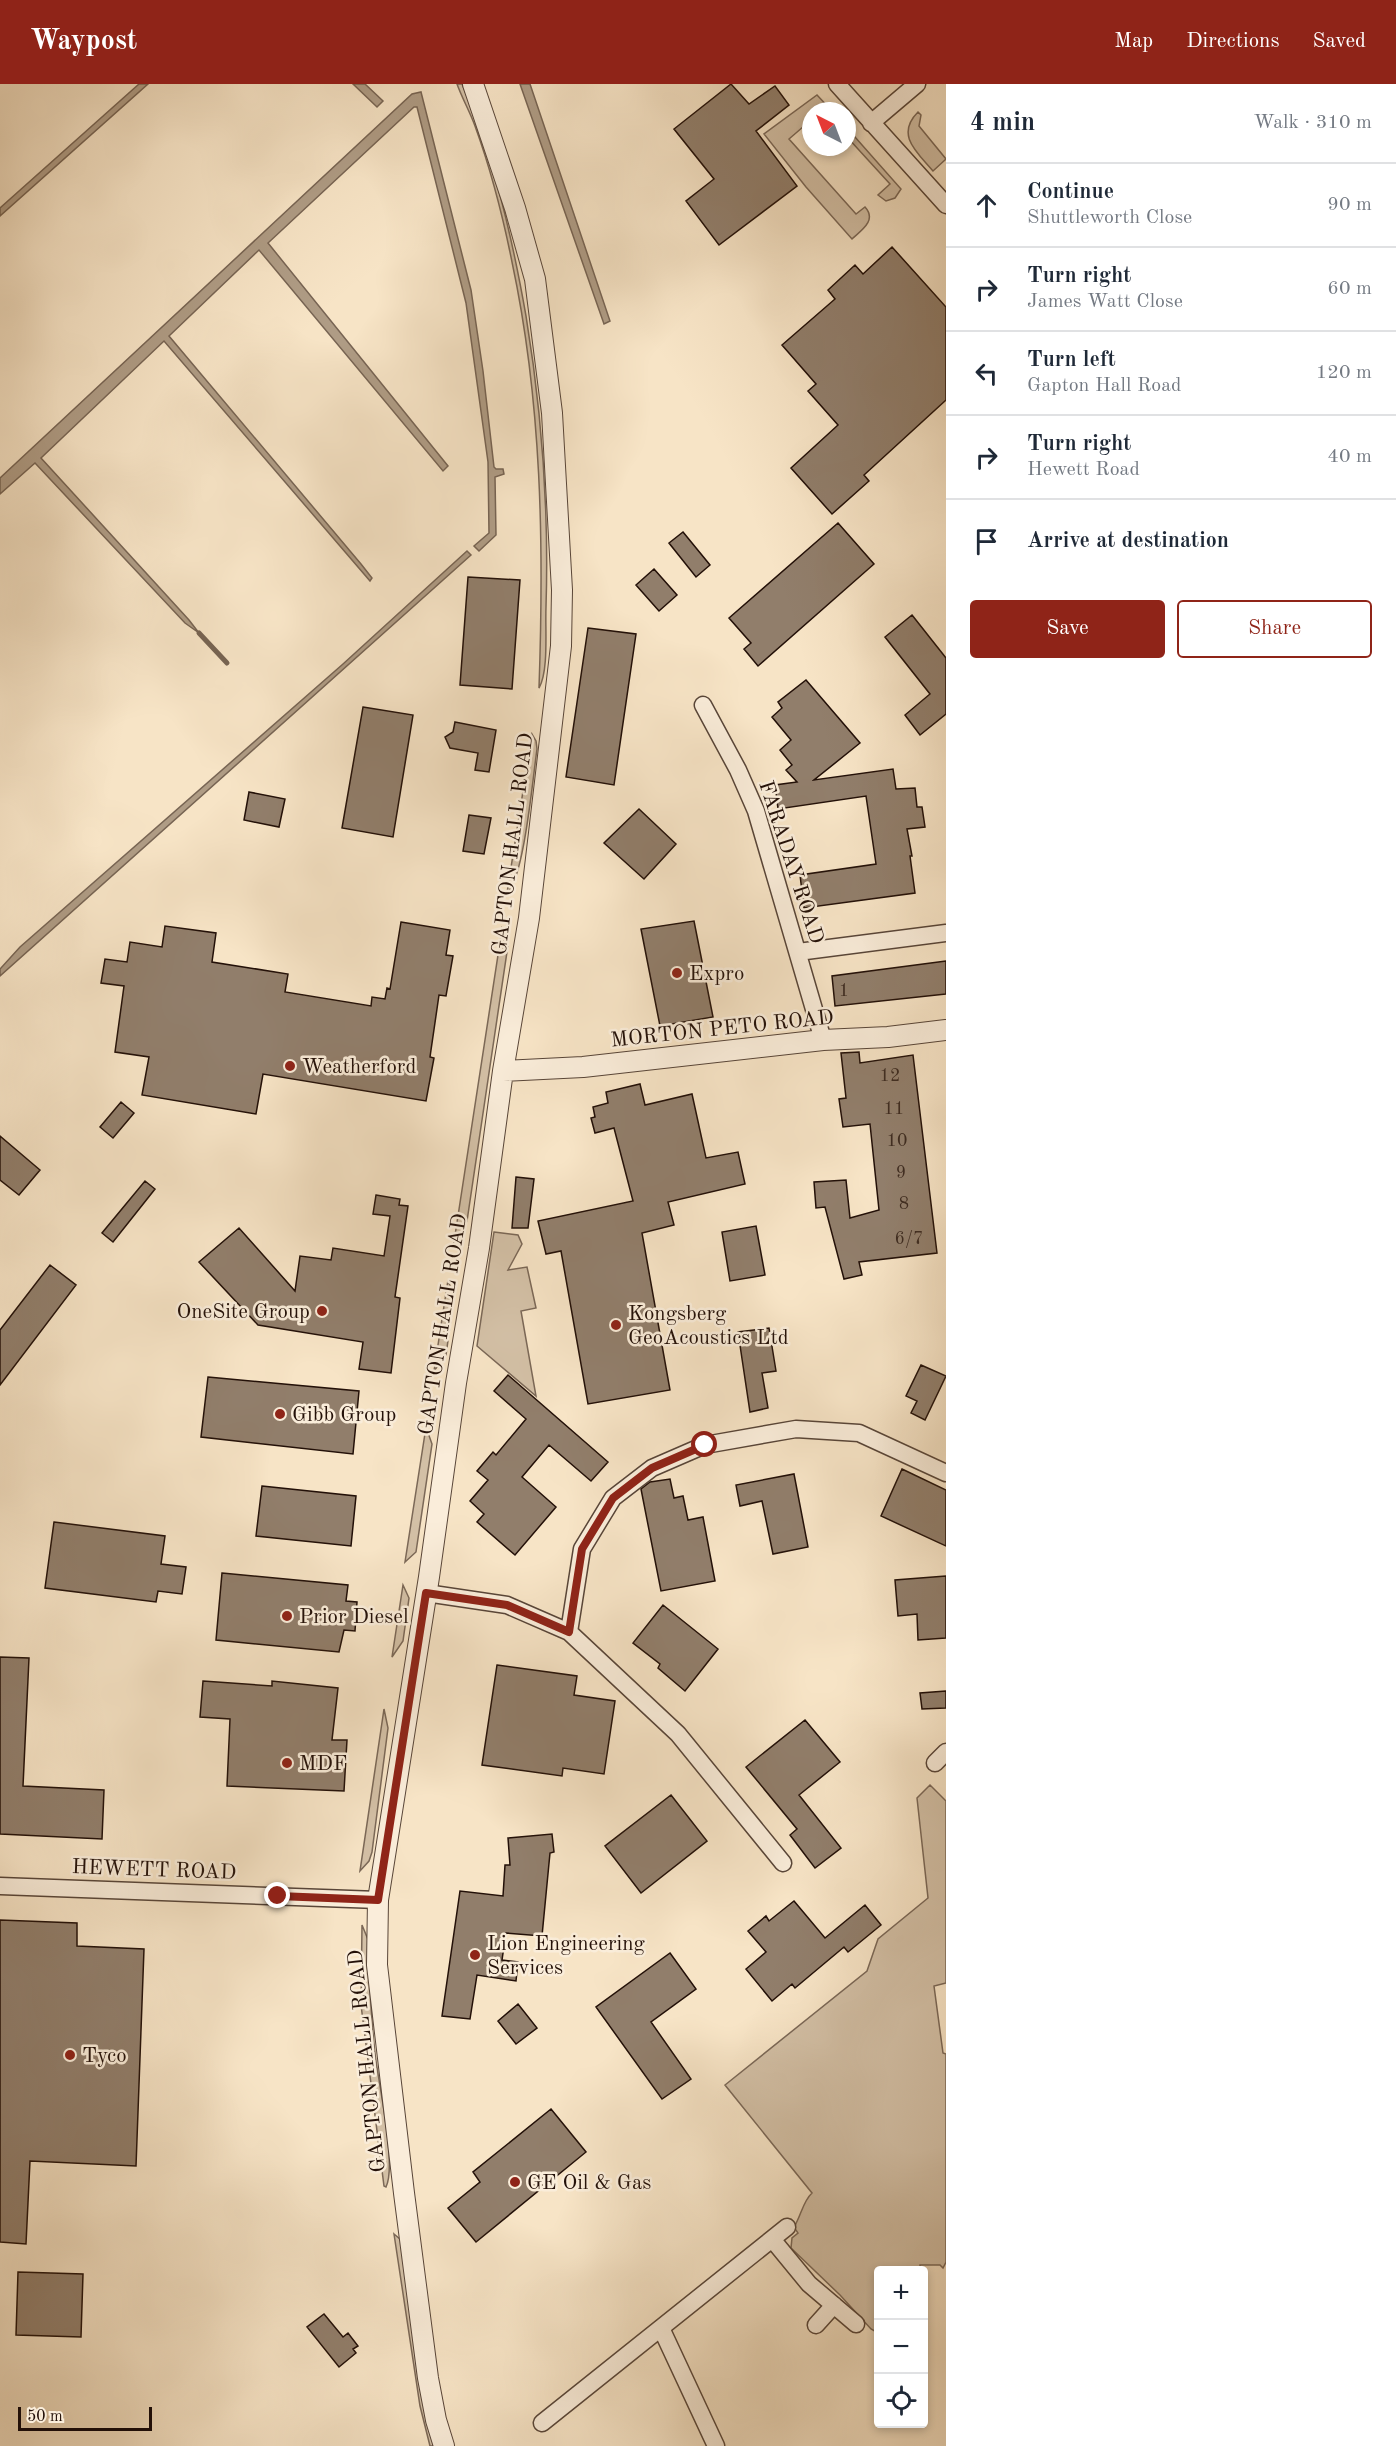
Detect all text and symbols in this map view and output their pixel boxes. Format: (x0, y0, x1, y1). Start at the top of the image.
text: Waypost (30, 28, 137, 56)
text: Map (1114, 31, 1153, 52)
text: Directions (1186, 31, 1280, 52)
text: Saved (1313, 31, 1366, 52)
north arrow (802, 102, 856, 156)
text: 4 min (970, 110, 1035, 136)
text: Walk · 310 m (1253, 113, 1372, 133)
text: Continue (1027, 181, 1114, 203)
icon: ahead (970, 189, 1003, 222)
text: 90 m (1327, 195, 1372, 215)
text: Shuttleworth Close (1027, 208, 1192, 228)
text: Turn right (1027, 265, 1131, 287)
icon: right (970, 273, 1003, 306)
text: 60 m (1327, 279, 1372, 299)
text: James Watt Close (1027, 292, 1183, 312)
text: Turn left (1027, 349, 1116, 371)
icon: left (970, 357, 1003, 390)
text: 120 m (1316, 363, 1372, 383)
text: Gapton Hall Road (1027, 376, 1182, 396)
text: Turn right (1027, 433, 1131, 455)
icon: right (970, 441, 1003, 474)
text: 40 m (1327, 447, 1372, 467)
text: Hewett Road (1027, 460, 1140, 480)
icon: arrive (970, 525, 1003, 558)
text: Arrive at destination (1027, 530, 1229, 552)
button: Save (970, 600, 1165, 658)
button: Share (1177, 600, 1372, 658)
street label: GAPTON HALL ROAD (489, 732, 538, 957)
street label: FARADAY ROAD (754, 778, 827, 947)
place label: Expro (689, 964, 744, 985)
marker: Expro (670, 966, 684, 980)
house number: 1 (839, 982, 849, 1000)
street label: MORTON PETO ROAD (610, 1007, 835, 1052)
place label: Weatherford (302, 1057, 416, 1078)
marker: Weatherford (283, 1059, 297, 1073)
house number: 12 (880, 1067, 900, 1085)
house number: 11 (884, 1100, 904, 1118)
house number: 10 (887, 1132, 907, 1150)
house number: 9 (896, 1164, 906, 1182)
house number: 8 (899, 1195, 909, 1213)
street label: GAPTON HALL ROAD (416, 1212, 471, 1437)
house number: 6/7 (895, 1230, 923, 1248)
place label: OneSite Group (176, 1302, 310, 1323)
marker: OneSite Group (315, 1304, 329, 1318)
place label: Kongsberg GeoAcoustics Ltd (628, 1304, 789, 1349)
marker: Kongsberg GeoAcoustics Ltd (609, 1318, 623, 1332)
place label: Gibb Group (292, 1405, 396, 1426)
marker: Gibb Group (273, 1407, 287, 1421)
route start (691, 1431, 717, 1457)
place label: Prior Diesel (299, 1607, 409, 1628)
marker: Prior Diesel (280, 1609, 294, 1623)
place label: MDF (299, 1754, 347, 1775)
marker: MDF (280, 1756, 294, 1770)
street label: HEWETT ROAD (71, 1857, 237, 1884)
route end (264, 1882, 290, 1908)
place label: Lion Engineering Services (487, 1934, 645, 1979)
street label: GAPTON HALL ROAD (345, 1948, 390, 2173)
marker: Lion Engineering Services (468, 1948, 482, 1962)
place label: Tyco (82, 2046, 127, 2067)
marker: Tyco (63, 2048, 77, 2062)
place label: GE Oil & Gas (527, 2173, 651, 2194)
marker: GE Oil & Gas (508, 2175, 522, 2189)
map controls (874, 2266, 928, 2428)
button: + (874, 2266, 928, 2320)
button: − (874, 2320, 928, 2374)
button: locate (874, 2374, 928, 2428)
scale bar (18, 2404, 152, 2432)
text: 50 m (27, 2409, 63, 2425)

